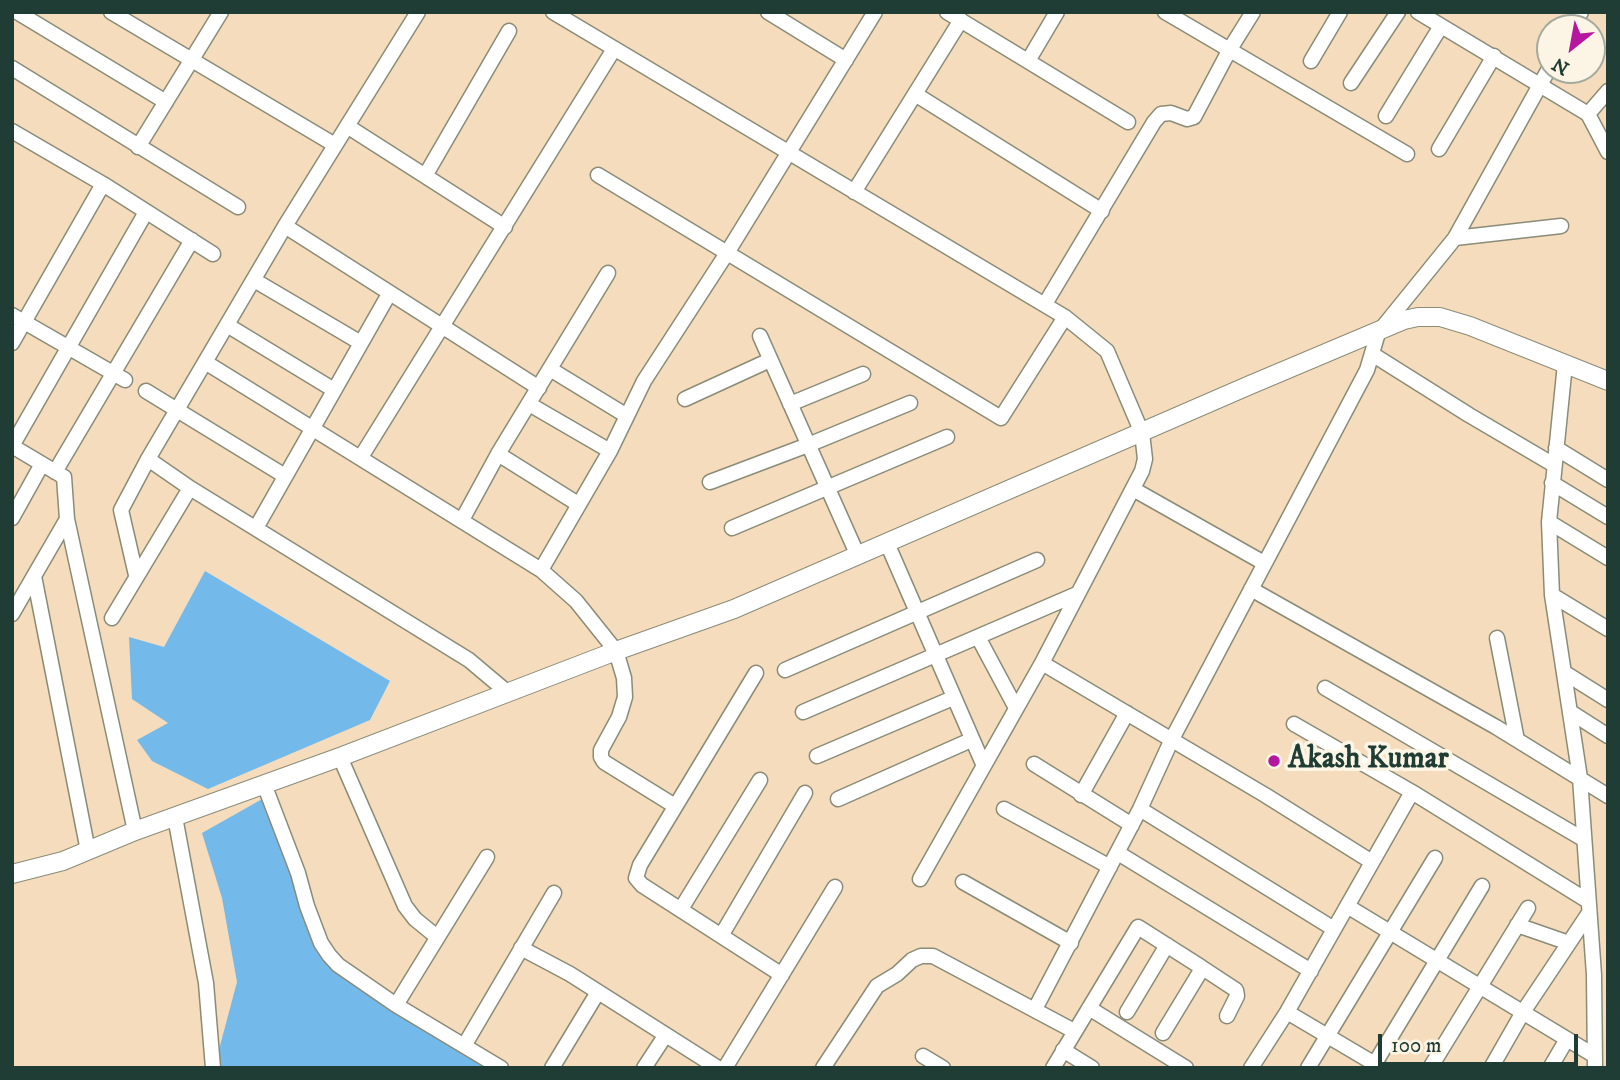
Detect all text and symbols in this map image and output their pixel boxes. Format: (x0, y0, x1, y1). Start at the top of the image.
north arrow (1536, 14, 1606, 84)
text: N (1548, 52, 1574, 80)
place label: Akash Kumar (1288, 743, 1449, 779)
marker: Akash Kumar (1266, 753, 1282, 769)
scale bar (1382, 1020, 1582, 1064)
text: 100 m (1391, 1033, 1442, 1059)

